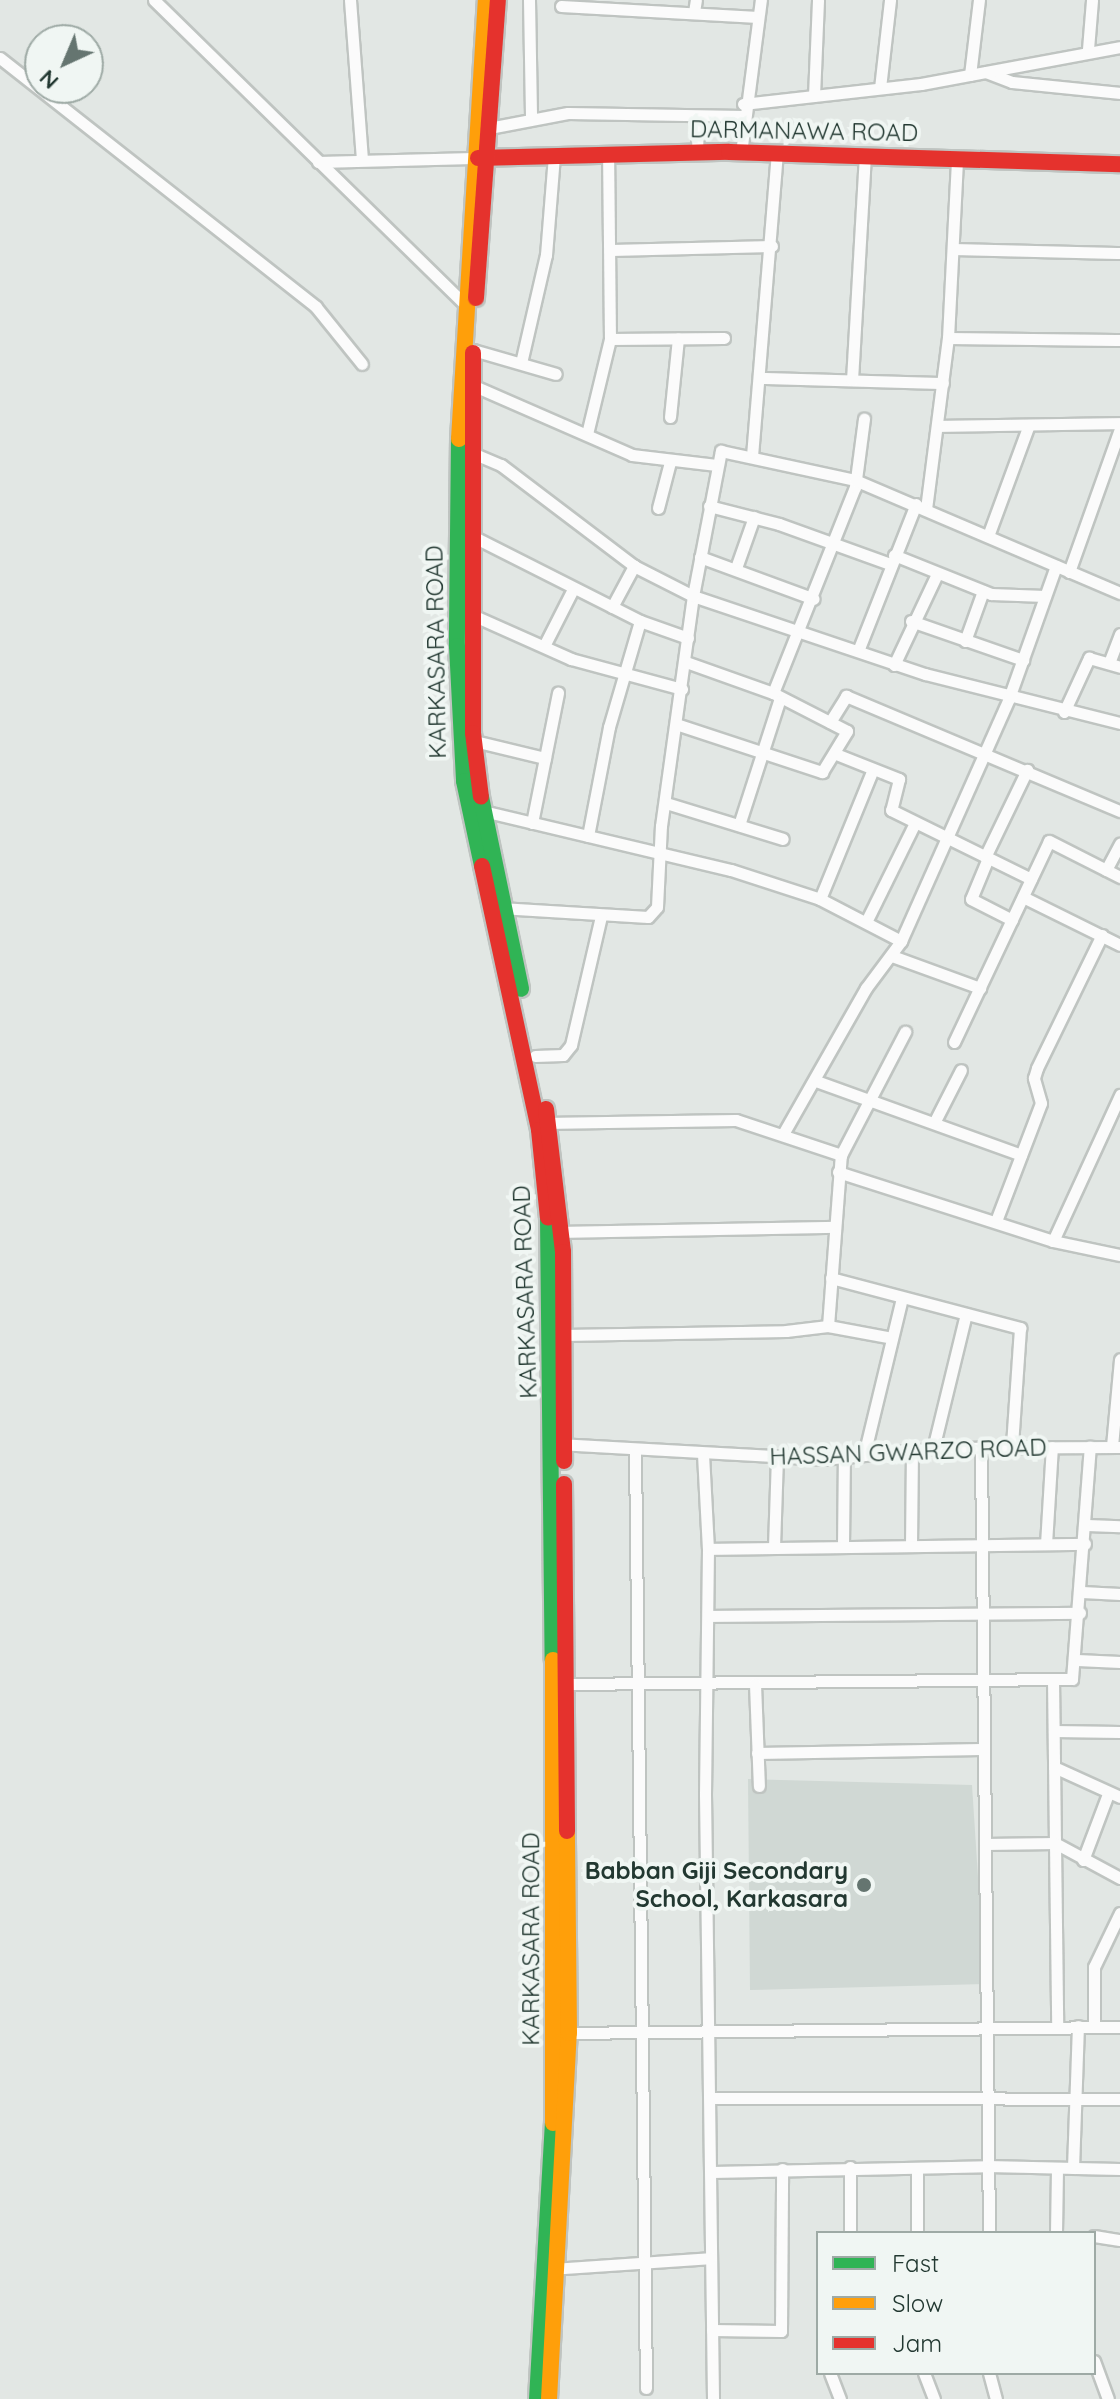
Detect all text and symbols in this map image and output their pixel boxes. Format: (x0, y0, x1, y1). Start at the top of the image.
north arrow (24, 24, 104, 104)
text: N (33, 64, 64, 96)
street label: DARMANAWA ROAD (690, 115, 918, 147)
street label: KARKASARA ROAD (420, 545, 452, 759)
street label: KARKASARA ROAD (507, 1185, 543, 1399)
street label: HASSAN GWARZO ROAD (769, 1433, 1047, 1471)
street label: KARKASARA ROAD (517, 1832, 545, 2046)
place label: Babban Giji Secondary School, Karkasara (585, 1857, 848, 1913)
marker: Babban Giji Secondary School, Karkasara (855, 1876, 873, 1894)
legend (816, 2231, 1096, 2375)
text: Fast (892, 2248, 939, 2278)
text: Slow (892, 2288, 943, 2318)
text: Jam (892, 2328, 942, 2358)

